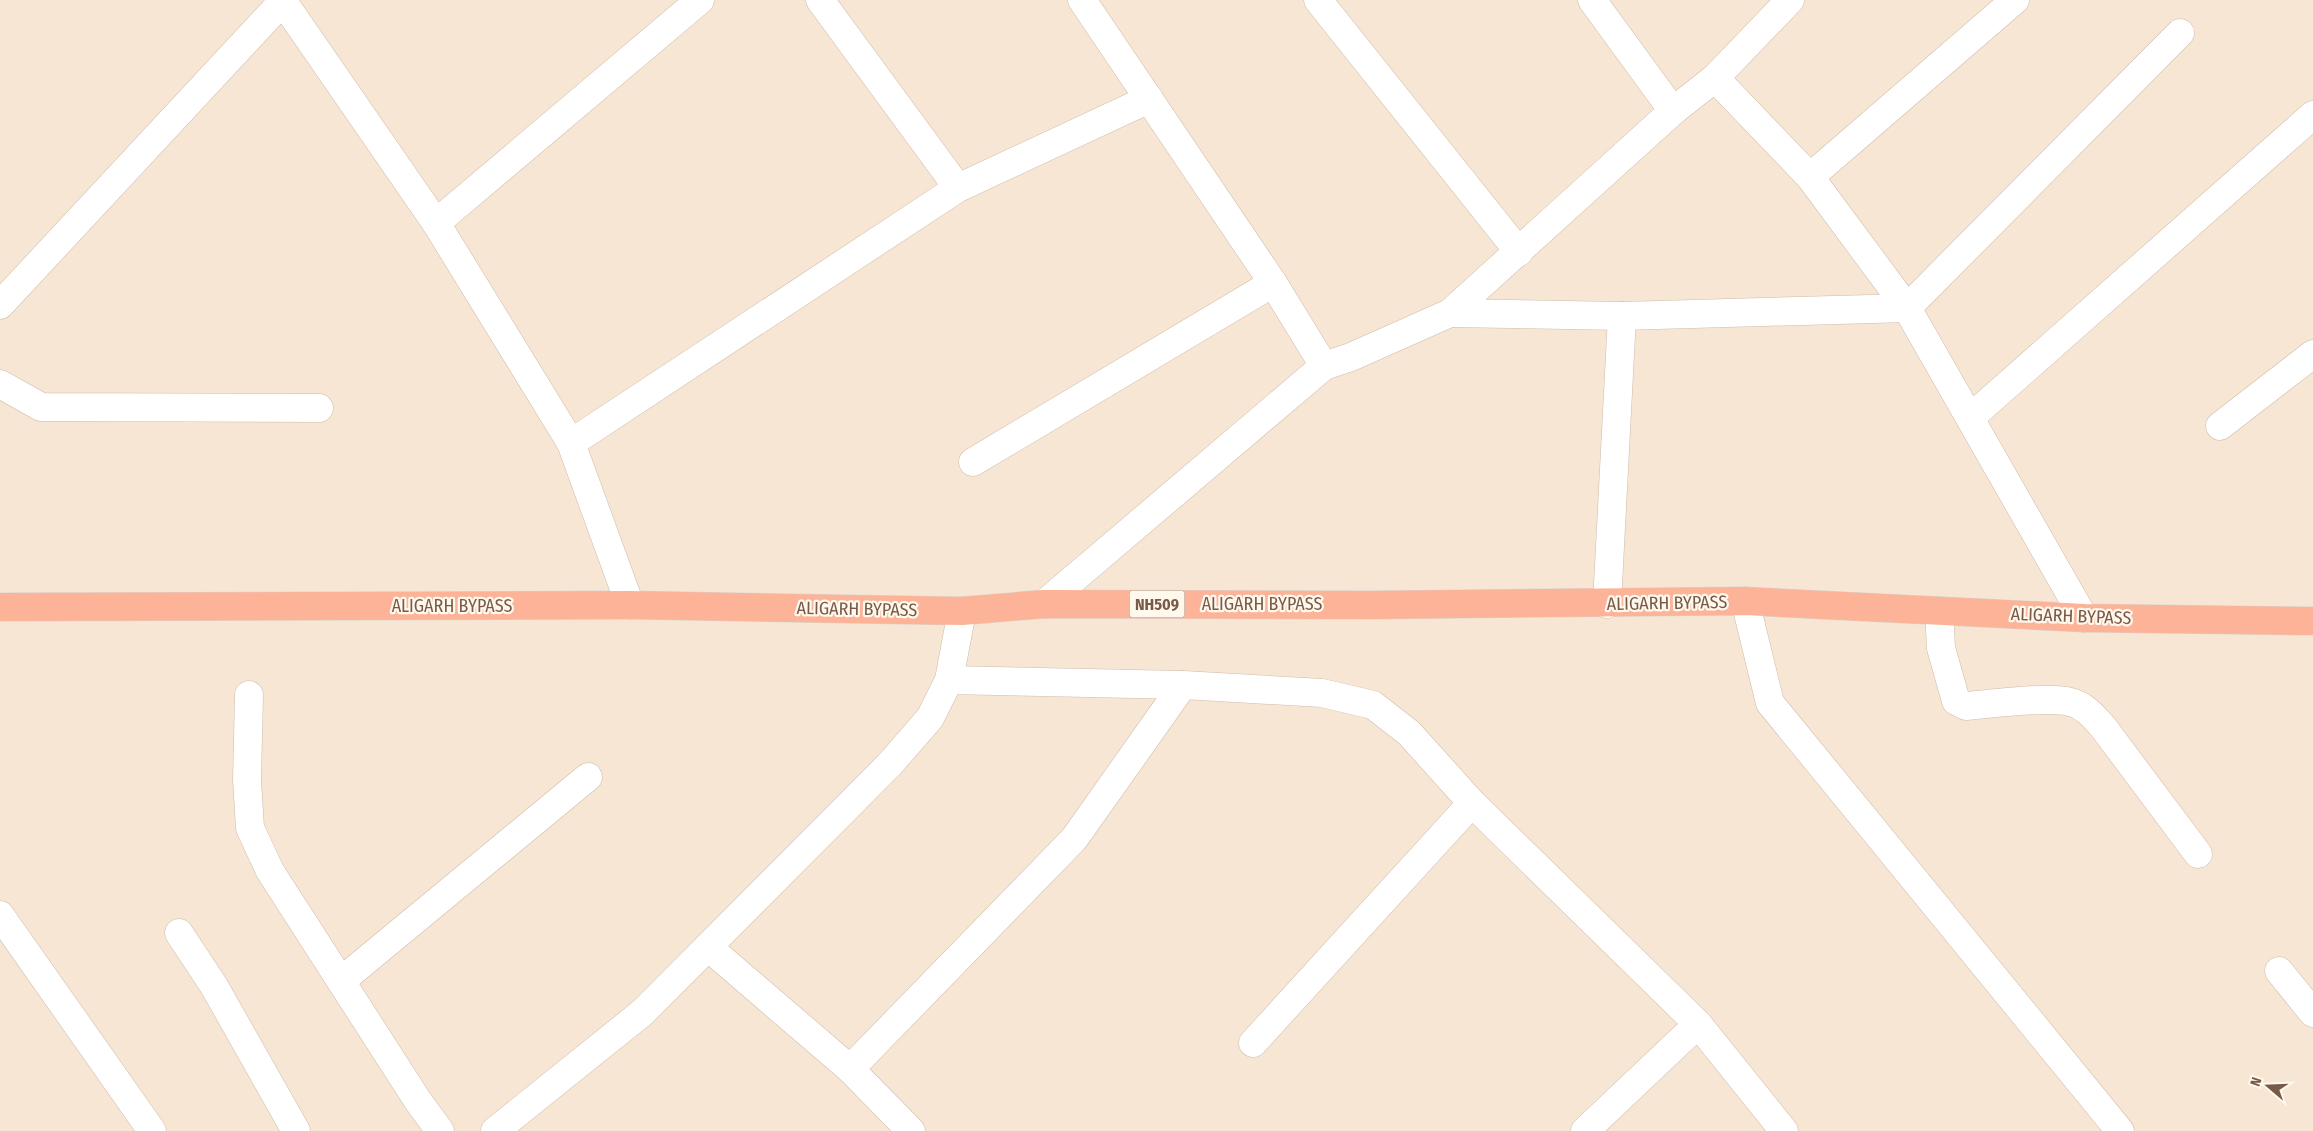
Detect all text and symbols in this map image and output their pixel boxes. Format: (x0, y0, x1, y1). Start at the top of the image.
road number: NH509 (1130, 590, 1184, 618)
street label: ALIGARH BYPASS (1606, 591, 1728, 615)
street label: ALIGARH BYPASS (1202, 593, 1322, 615)
street label: ALIGARH BYPASS (392, 595, 512, 617)
street label: ALIGARH BYPASS (796, 597, 918, 621)
street label: ALIGARH BYPASS (2010, 603, 2132, 629)
north arrow (2243, 1061, 2293, 1111)
text: N (2247, 1075, 2266, 1089)

